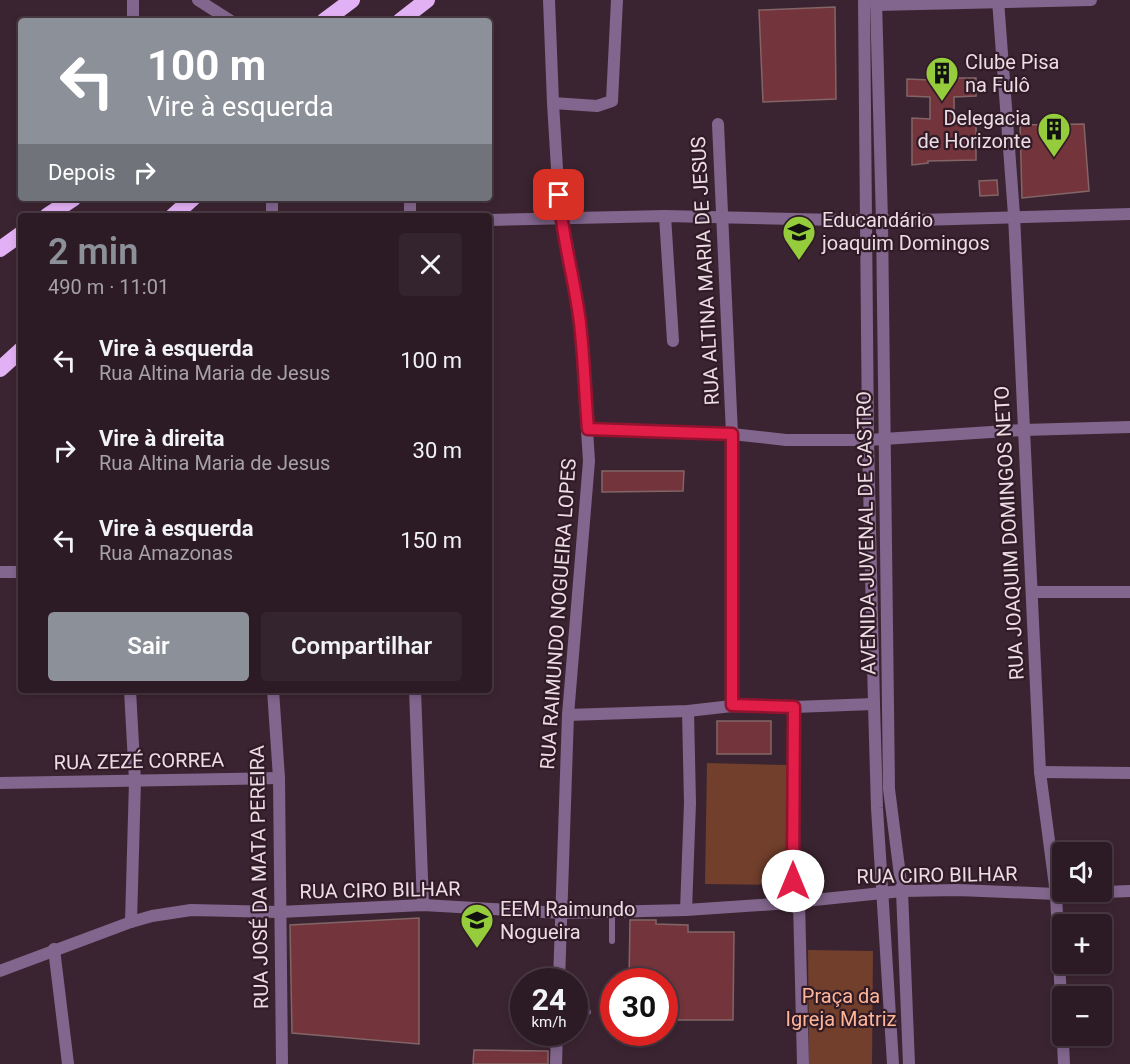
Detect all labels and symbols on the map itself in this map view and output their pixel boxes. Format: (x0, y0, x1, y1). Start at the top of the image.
place label: Clube Pisa na Fulô (965, 50, 1059, 97)
building icon: Clube Pisa na Fulô (924, 55, 960, 102)
place label: Delegacia de Horizonte (917, 106, 1031, 153)
building icon: Delegacia de Horizonte (1036, 111, 1072, 158)
street label: RUA ALTINA MARIA DE JESUS (686, 136, 724, 406)
pin (533, 169, 584, 220)
place label: Educandário joaquim Domingos (821, 208, 990, 255)
school or university icon: Educandário joaquim Domingos (781, 214, 817, 261)
street label: RUA JOAQUIM DOMINGOS NETO (989, 385, 1029, 681)
street label: AVENIDA JUVENAL DE CASTRO (852, 391, 880, 675)
street label: RUA RAIMUNDO NOGUEIRA LOPES (535, 457, 581, 770)
street label: RUA JOSÉ DA MATA PEREIRA (245, 745, 273, 1009)
street label: RUA ZEZÉ CORREA (54, 748, 224, 774)
position arrow (761, 849, 825, 913)
street label: RUA CIRO BILHAR (856, 862, 1018, 888)
street label: RUA CIRO BILHAR (299, 877, 461, 903)
place label: EEM Raimundo Nogueira (500, 897, 636, 944)
school or university icon: EEM Raimundo Nogueira (459, 902, 495, 949)
speed limit sign: 30 (600, 968, 678, 1046)
park label: Praça da Igreja Matriz (786, 984, 897, 1031)

